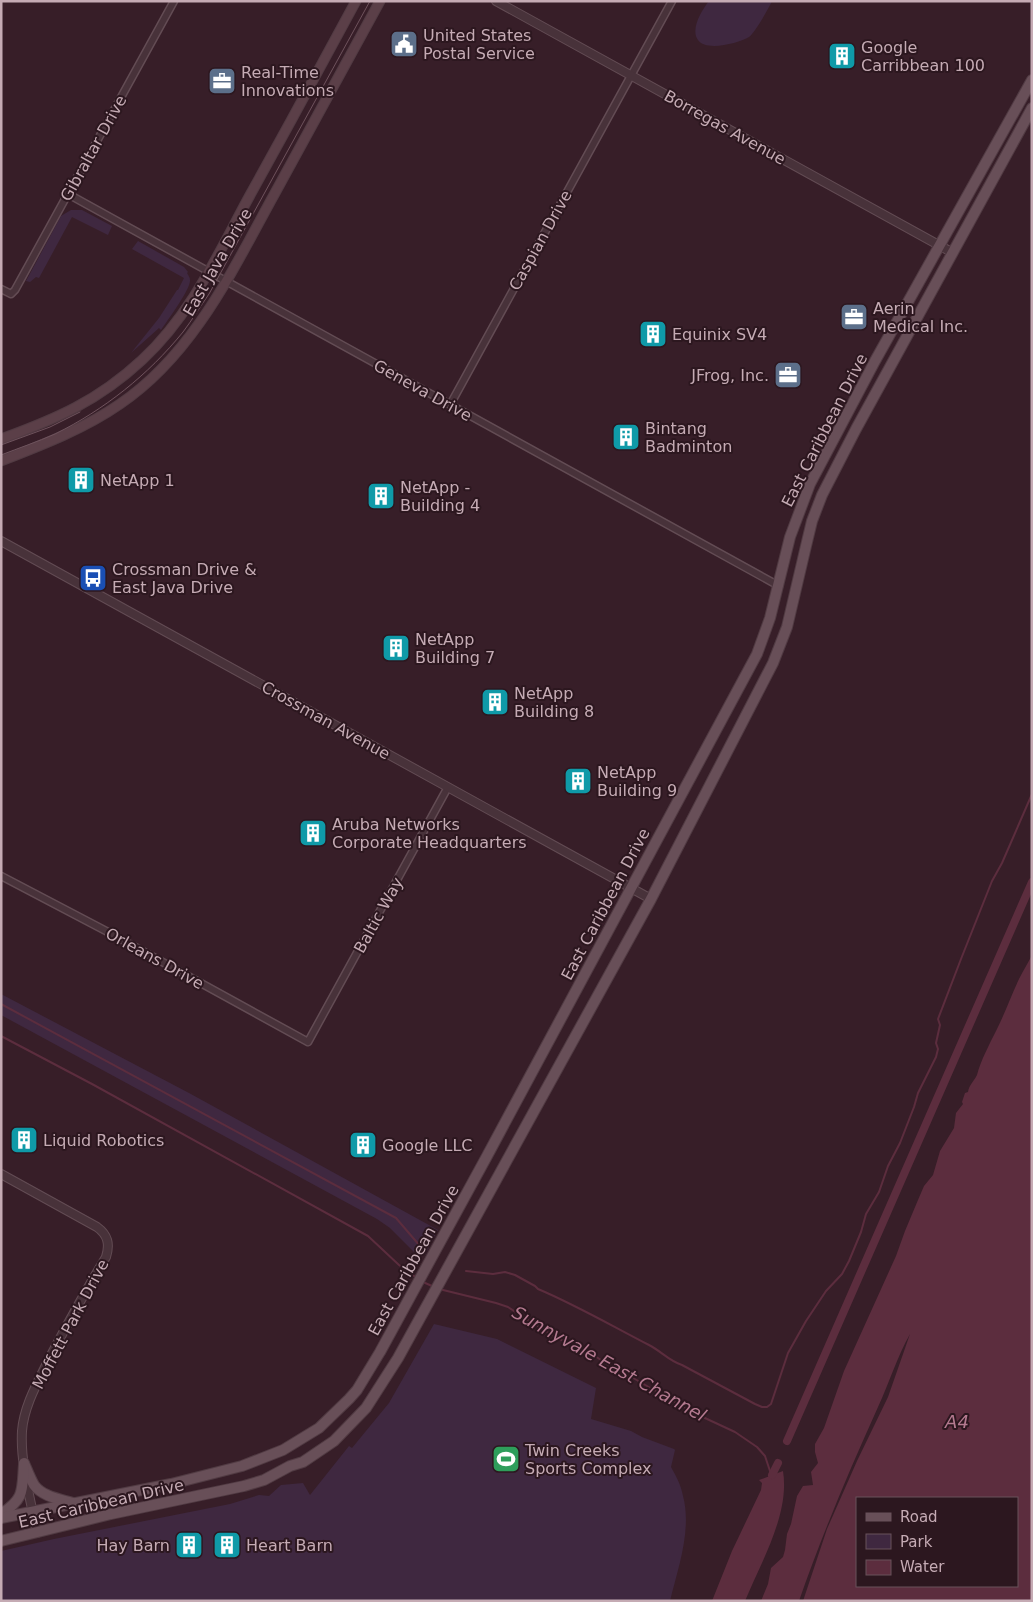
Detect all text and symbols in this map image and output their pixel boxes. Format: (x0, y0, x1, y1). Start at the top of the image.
place label: United States Postal Service (423, 26, 535, 63)
public building icon: United States Postal Service (389, 29, 419, 59)
place label: Google Carribbean 100 (861, 38, 985, 75)
building icon: Google Carribbean 100 (827, 41, 857, 71)
place label: Real-Time Innovations (241, 63, 334, 100)
office icon: Real-Time Innovations (207, 66, 237, 96)
street label: Borregas Avenue (661, 86, 789, 169)
street label: Gibraltar Drive (56, 92, 130, 205)
street label: Caspian Drive (505, 187, 576, 294)
street label: East Java Drive (179, 205, 256, 319)
place label: Aerin Medical Inc. (873, 299, 968, 336)
office icon: Aerin Medical Inc. (839, 302, 869, 332)
building icon: Equinix SV4 (638, 319, 668, 349)
place label: Equinix SV4 (672, 325, 767, 344)
street label: East Caribbean Drive (778, 350, 871, 510)
street label: Geneva Drive (370, 356, 475, 425)
office icon: JFrog, Inc. (773, 360, 803, 390)
place label: JFrog, Inc. (690, 366, 769, 385)
place label: Bintang Badminton (645, 419, 732, 456)
building icon: Bintang Badminton (611, 422, 641, 452)
building icon: NetApp 1 (66, 465, 96, 495)
place label: NetApp 1 (100, 471, 175, 490)
place label: NetApp - Building 4 (400, 478, 480, 515)
building icon: NetApp - Building 4 (366, 481, 396, 511)
place label: Crossman Drive & East Java Drive (112, 560, 257, 597)
bus stop icon: Crossman Drive & East Java Drive (78, 563, 108, 593)
place label: NetApp Building 7 (415, 630, 495, 667)
building icon: NetApp Building 7 (381, 633, 411, 663)
street label: Crossman Avenue (258, 677, 393, 764)
place label: NetApp Building 8 (514, 684, 594, 721)
building icon: NetApp Building 8 (480, 687, 510, 717)
place label: NetApp Building 9 (597, 763, 677, 800)
building icon: NetApp Building 9 (563, 766, 593, 796)
place label: Aruba Networks Corporate Headquarters (332, 815, 527, 852)
building icon: Aruba Networks Corporate Headquarters (298, 818, 328, 848)
street label: East Caribbean Drive (557, 825, 654, 984)
street label: Baltic Way (350, 874, 407, 957)
street label: Orleans Drive (102, 924, 207, 993)
building icon: Liquid Robotics (9, 1125, 39, 1155)
building icon: Google LLC (348, 1130, 378, 1160)
place label: Liquid Robotics (43, 1131, 164, 1150)
place label: Google LLC (382, 1136, 473, 1155)
street label: East Caribbean Drive (364, 1182, 463, 1339)
street label: Moffett Park Drive (28, 1256, 113, 1392)
water label: Sunnyvale East Channel (509, 1301, 710, 1426)
water label: A4 (944, 1411, 969, 1432)
place label: Twin Creeks Sports Complex (524, 1441, 652, 1478)
sports icon: Twin Creeks Sports Complex (491, 1444, 521, 1474)
street label: East Caribbean Drive (16, 1475, 186, 1532)
legend (856, 1497, 1018, 1587)
text: Road (900, 1508, 938, 1526)
building icon: Hay Barn (174, 1530, 204, 1560)
building icon: Heart Barn (212, 1530, 242, 1560)
text: Park (900, 1533, 933, 1551)
place label: Hay Barn (96, 1536, 170, 1555)
place label: Heart Barn (246, 1536, 333, 1555)
text: Water (900, 1558, 945, 1576)

